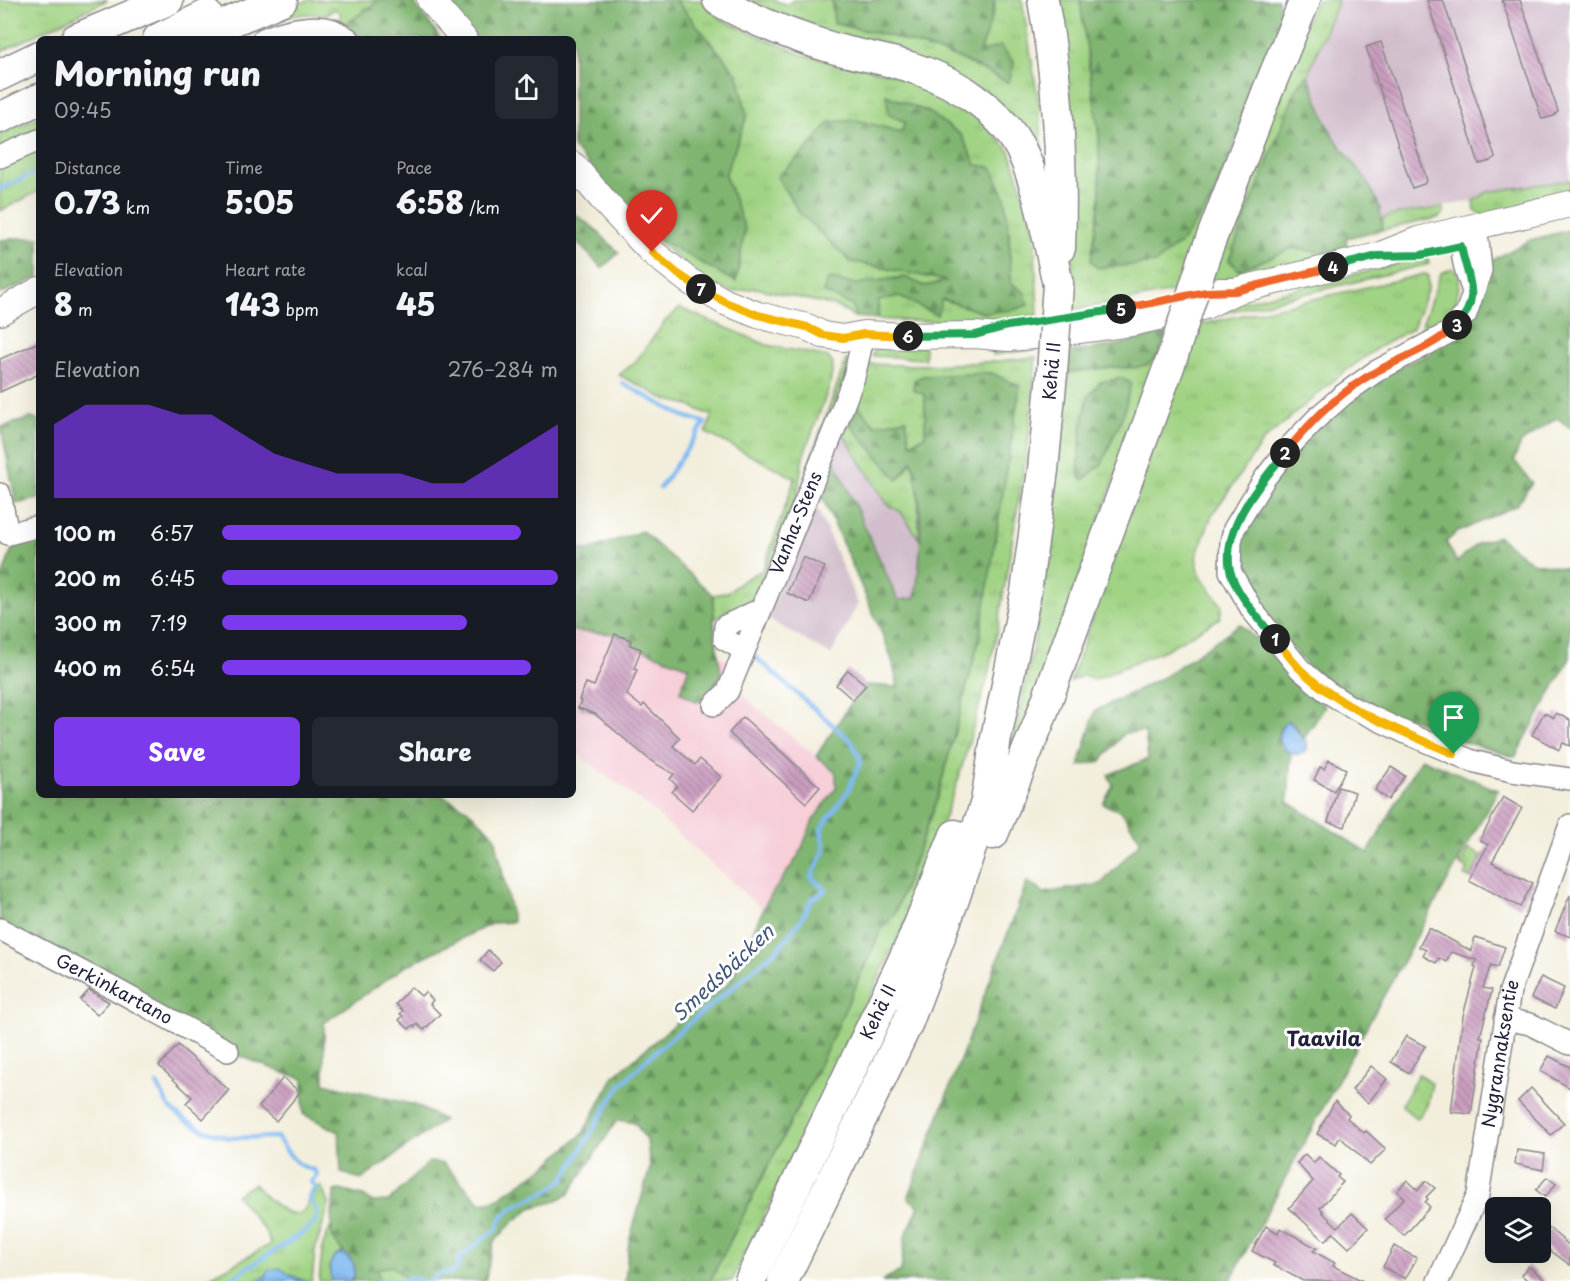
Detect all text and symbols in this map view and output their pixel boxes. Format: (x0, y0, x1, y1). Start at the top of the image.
text: Morning run (54, 47, 261, 97)
button: share (495, 56, 558, 119)
text: 09:45 (54, 95, 112, 125)
text: Distance (54, 155, 121, 179)
text: Time (225, 155, 263, 179)
text: Pace (396, 155, 432, 179)
text: 0.73 (54, 179, 121, 224)
text: 5:05 (225, 179, 294, 224)
text: 6:58 (396, 179, 464, 224)
pin (626, 190, 677, 252)
text: km (121, 195, 150, 219)
text: /km (464, 195, 500, 219)
icon: check (635, 199, 668, 232)
pin: 4 (1318, 252, 1348, 282)
text: 4 (1328, 255, 1338, 279)
text: Elevation (54, 257, 123, 281)
text: Heart rate (225, 257, 306, 281)
text: kcal (396, 257, 428, 281)
pin: 7 (686, 274, 716, 304)
text: 7 (696, 277, 706, 301)
text: 8 (54, 281, 73, 326)
text: 143 (225, 281, 280, 326)
text: 45 (396, 281, 436, 326)
pin: 5 (1106, 294, 1136, 324)
text: m (73, 297, 93, 321)
text: bpm (280, 297, 319, 321)
text: 5 (1116, 297, 1126, 321)
pin: 3 (1442, 310, 1472, 340)
text: 3 (1452, 313, 1462, 337)
pin: 6 (893, 321, 923, 351)
text: 6 (902, 324, 914, 348)
street label: Kehä II (1035, 341, 1066, 401)
text: Elevation (54, 354, 140, 384)
text: 276–284 m (447, 354, 558, 384)
pin: 2 (1270, 438, 1300, 468)
text: 2 (1279, 441, 1291, 465)
street label: Vanha-Stens (762, 467, 828, 578)
text: 100 m (54, 518, 116, 548)
text: 6:57 (150, 518, 194, 548)
text: 200 m (54, 563, 121, 593)
text: 6:45 (150, 563, 195, 593)
text: 300 m (54, 608, 122, 638)
text: 7:19 (150, 608, 187, 638)
pin: 1 (1260, 624, 1290, 654)
text: 1 (1271, 627, 1279, 651)
text: 400 m (54, 653, 122, 683)
text: 6:54 (150, 653, 196, 683)
pin (1428, 692, 1479, 754)
icon: arrive (1437, 701, 1470, 734)
button: Save (54, 717, 300, 786)
button: Share (312, 717, 558, 786)
water label: Smedsbäcken (665, 916, 781, 1028)
street label: Gerkinkartano (52, 946, 178, 1030)
street label: Nygrannaksentie (1474, 975, 1525, 1129)
street label: Kehä II (852, 979, 902, 1044)
district label: Taavila (1287, 1023, 1361, 1053)
map controls (1485, 1197, 1551, 1263)
button: layers (1485, 1197, 1551, 1263)

